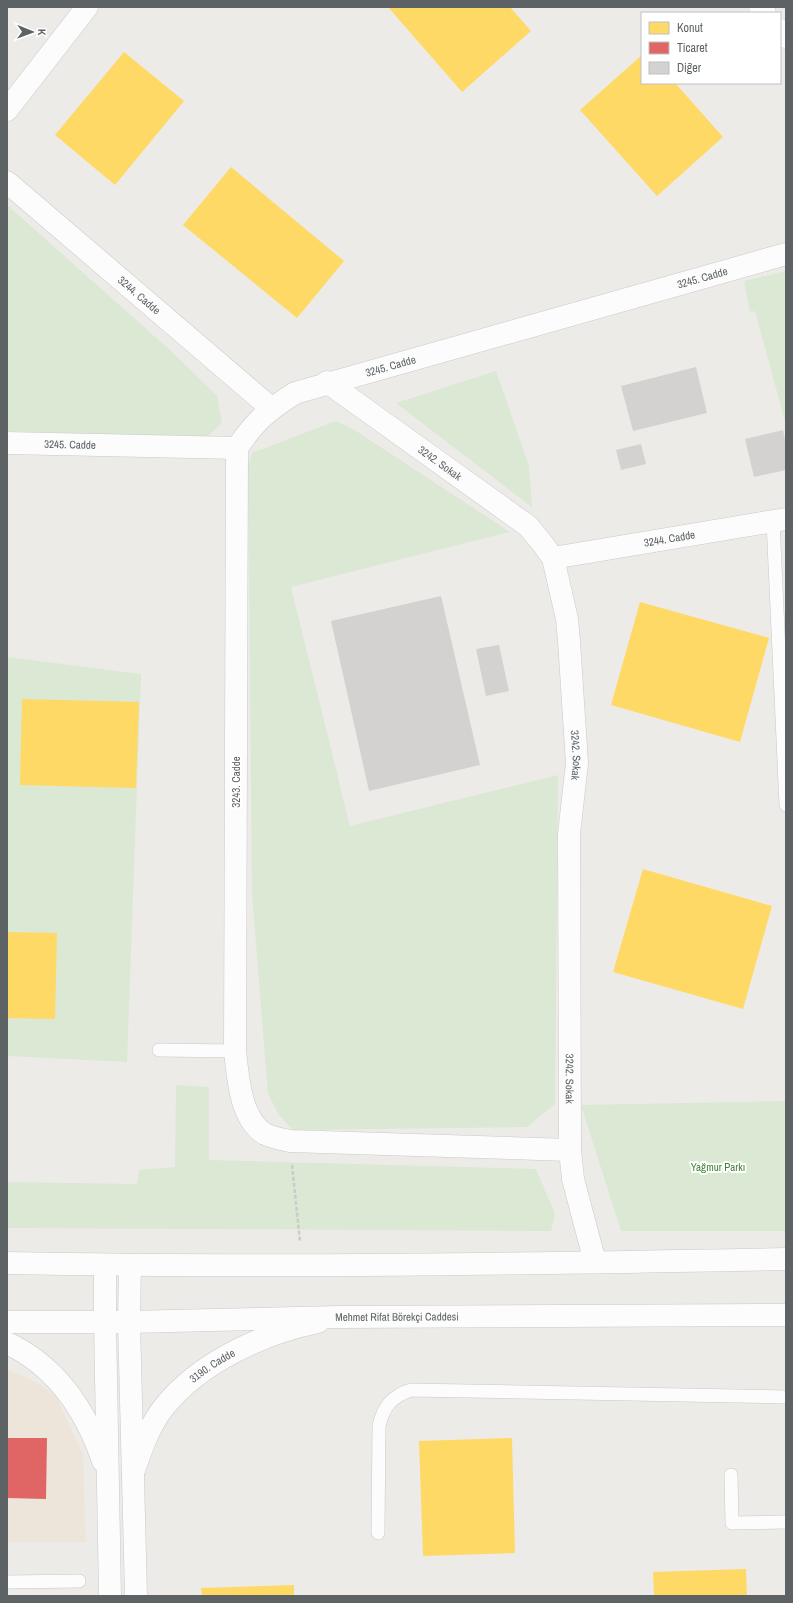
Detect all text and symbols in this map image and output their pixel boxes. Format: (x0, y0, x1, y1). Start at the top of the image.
north arrow (12, 12, 52, 52)
legend (641, 12, 781, 84)
text: Konut (677, 20, 703, 36)
text: K (35, 29, 49, 36)
text: Ticaret (677, 40, 708, 56)
text: Diğer (677, 60, 702, 76)
street label: 3245. Cadde (675, 264, 729, 292)
street label: 3244. Cadde (115, 273, 163, 317)
street label: 3245. Cadde (364, 352, 417, 380)
street label: 3245. Cadde (44, 437, 96, 452)
street label: 3242. Sokak (415, 443, 465, 484)
street label: 3244. Cadde (643, 527, 696, 550)
street label: 3242. Sokak (568, 730, 584, 781)
street label: 3243. Cadde (229, 756, 243, 808)
street label: 3242. Sokak (563, 1054, 577, 1104)
park label: Yağmur Parkı (691, 1160, 745, 1174)
street label: Mehmet Rifat Börekçi Caddesi (335, 1309, 459, 1324)
street label: 3190. Cadde (186, 1346, 237, 1386)

